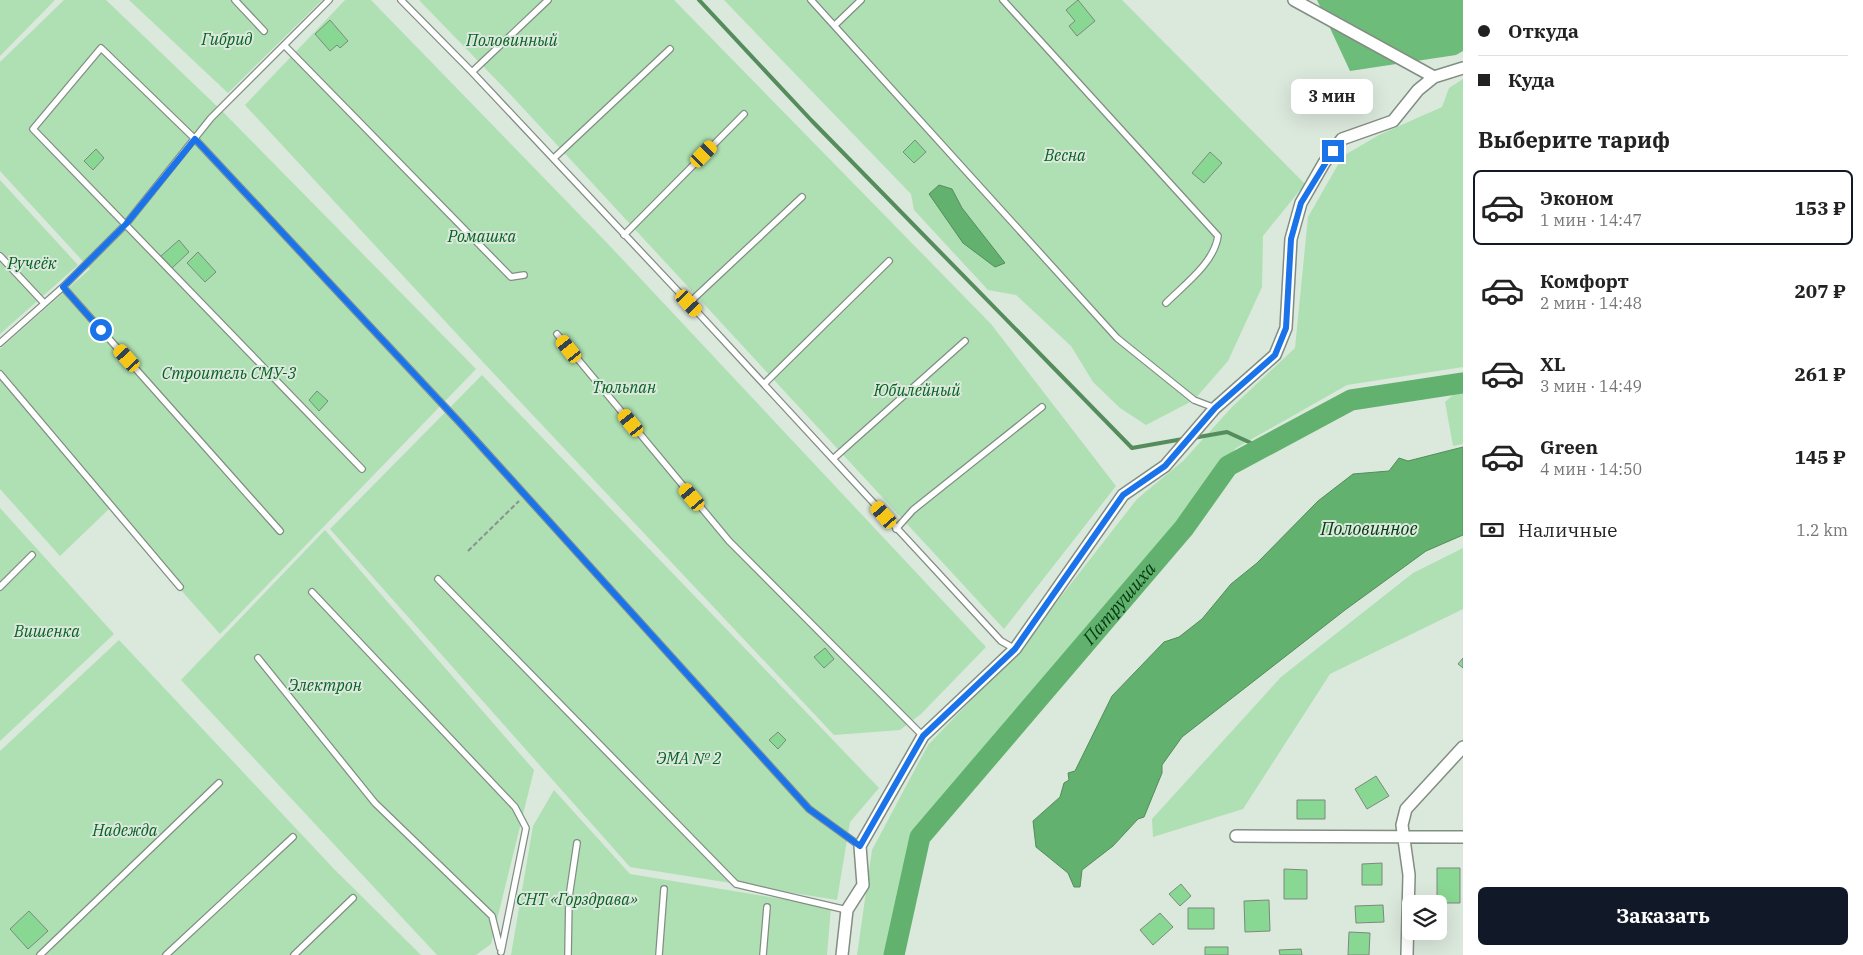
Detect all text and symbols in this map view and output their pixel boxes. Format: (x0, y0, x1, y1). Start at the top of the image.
text: Откуда (1508, 19, 1579, 43)
park label: Гибрид (201, 29, 252, 49)
park label: Половинный (465, 30, 558, 50)
text: Куда (1508, 68, 1555, 92)
callout: 3 мин (1292, 78, 1374, 114)
text: 3 мин (1309, 86, 1355, 106)
text: Выберите тариф (1478, 125, 1670, 154)
car (688, 138, 719, 170)
route end (1322, 140, 1344, 162)
park label: Весна (1043, 145, 1086, 165)
icon: car (1480, 185, 1525, 230)
text: Эконом (1540, 186, 1613, 210)
text: 153 ₽ (1794, 196, 1846, 220)
text: 1 мин · 14:47 (1540, 210, 1642, 230)
park label: Ромашка (447, 226, 517, 246)
park label: Ручеёк (6, 253, 57, 273)
icon: car (1480, 268, 1525, 313)
text: Комфорт (1540, 269, 1629, 293)
text: 207 ₽ (1794, 279, 1846, 303)
car (673, 287, 704, 319)
text: 2 мин · 14:48 (1540, 293, 1642, 313)
route start (90, 319, 112, 341)
car (553, 333, 584, 365)
car (111, 342, 142, 374)
icon: car (1480, 351, 1525, 396)
text: XL (1540, 352, 1566, 376)
text: 261 ₽ (1794, 362, 1846, 386)
park label: Строитель СМУ-3 (162, 363, 296, 383)
text: 3 мин · 14:49 (1540, 376, 1642, 396)
park label: Тюльпан (592, 377, 656, 397)
park label: Юбилейный (873, 380, 960, 400)
car (615, 407, 646, 439)
icon: car (1480, 434, 1525, 479)
text: Green (1540, 435, 1598, 459)
text: 145 ₽ (1794, 445, 1846, 469)
text: 4 мин · 14:50 (1540, 459, 1642, 479)
car (676, 481, 707, 513)
car (868, 499, 899, 531)
icon: cash (1478, 516, 1506, 544)
water label: Половинное (1320, 517, 1417, 540)
text: Наличные (1518, 518, 1617, 542)
text: 1.2 km (1796, 520, 1848, 540)
water label: Патрушиха (1077, 557, 1161, 650)
park label: Вишенка (13, 621, 80, 641)
park label: Электрон (288, 675, 362, 695)
park label: ЭМА № 2 (657, 748, 722, 768)
park label: Надежда (91, 820, 158, 840)
button: Заказать (1478, 887, 1848, 945)
park label: СНТ «Горздрава» (516, 889, 638, 909)
map controls (1402, 895, 1447, 940)
button: layers (1402, 895, 1447, 940)

